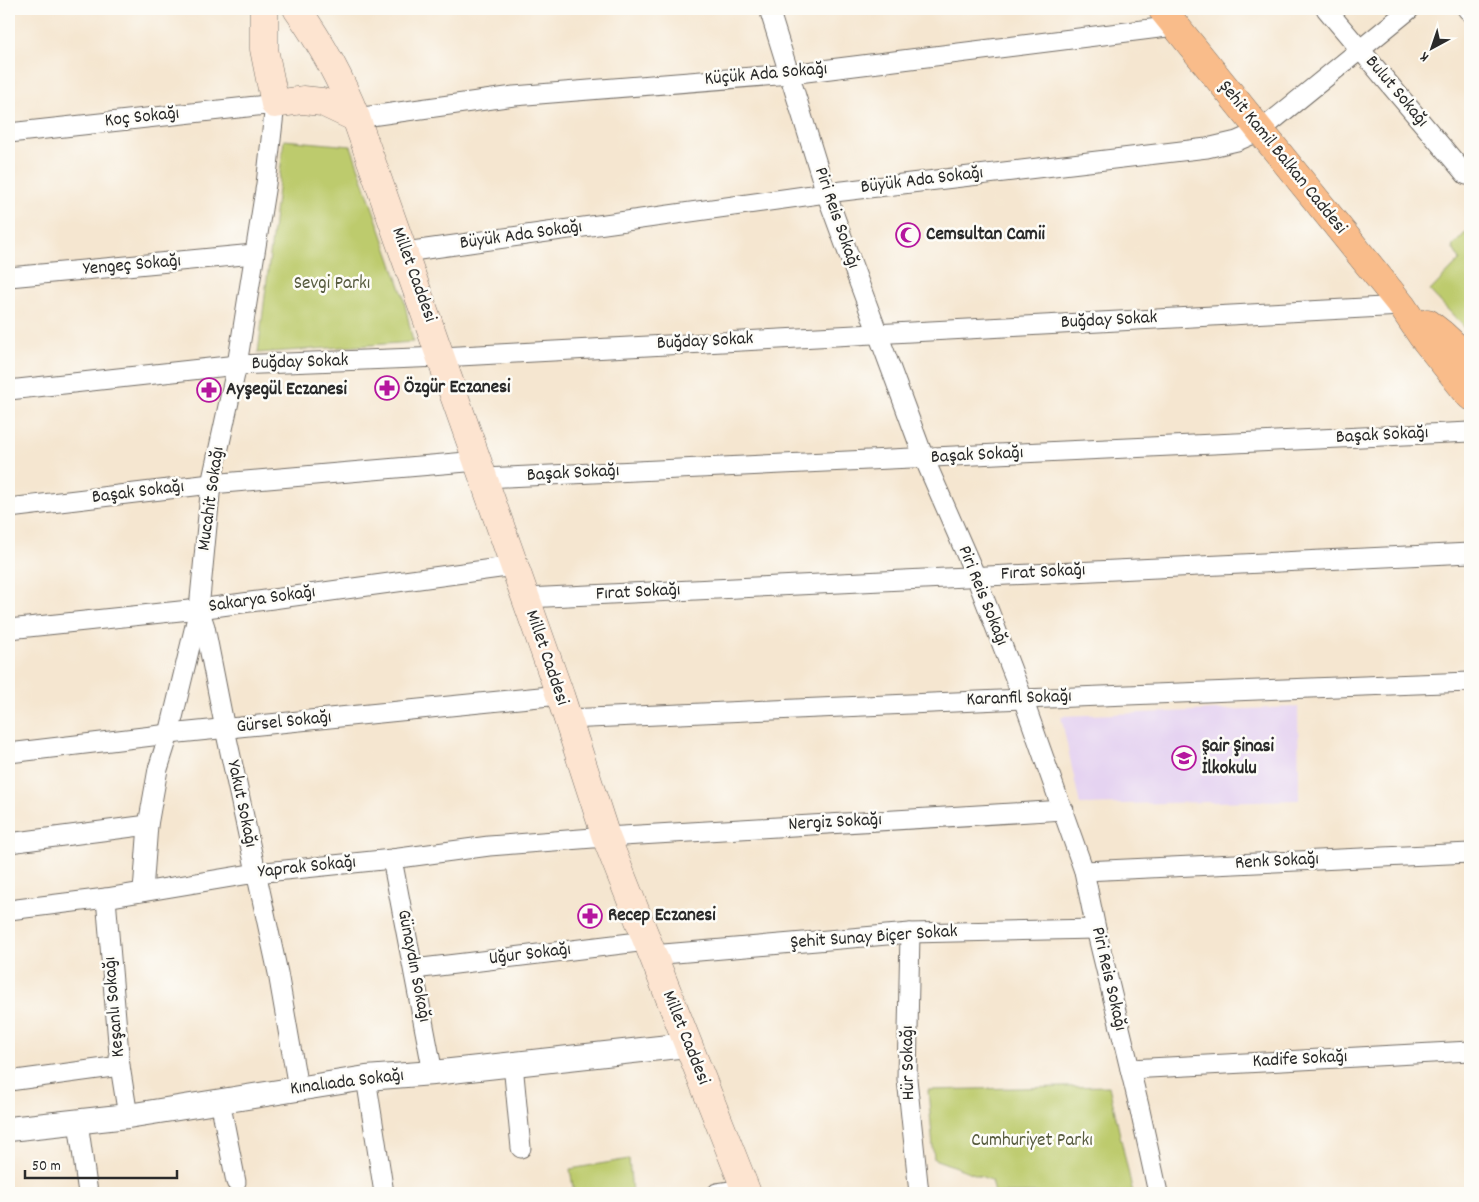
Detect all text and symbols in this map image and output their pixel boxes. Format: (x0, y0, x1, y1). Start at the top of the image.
north arrow (1406, 22, 1456, 72)
text: K (1416, 46, 1434, 66)
street label: Bulut Sokağı (1358, 50, 1434, 134)
street label: Küçük Ada Sokağı (704, 56, 828, 94)
street label: Şehit Kamil Balkan Caddesi (1211, 75, 1353, 241)
street label: Koç Sokağı (104, 101, 180, 135)
street label: Büyük Ada Sokağı (859, 160, 985, 202)
street label: Piri Reis Sokağı (806, 164, 866, 272)
street label: Büyük Ada Sokağı (458, 214, 584, 258)
mosque icon: Cemsultan Camii (895, 222, 921, 248)
place label: Cemsultan Camii (926, 222, 1045, 249)
street label: Millet Caddesi (383, 224, 443, 327)
street label: Yengeç Sokağı (82, 248, 182, 284)
park label: Sevgi Parkı (294, 271, 370, 298)
street label: Buğday Sokak (1060, 305, 1158, 337)
street label: Buğday Sokak (656, 326, 754, 358)
street label: Buğday Sokak (251, 348, 349, 378)
pharmacy icon: Özgür Eczanesi (374, 375, 400, 401)
place label: Özgür Eczanesi (404, 375, 511, 402)
pharmacy icon: Ayşegül Eczanesi (196, 377, 222, 403)
place label: Ayşegül Eczanesi (226, 377, 348, 404)
street label: Başak Sokağı (1335, 420, 1429, 452)
street label: Başak Sokağı (930, 440, 1024, 472)
street label: Mucahit Sokağı (191, 445, 233, 553)
street label: Başak Sokağı (526, 458, 620, 490)
street label: Başak Sokağı (90, 474, 186, 512)
street label: Piri Reis Sokağı (950, 542, 1014, 650)
street label: Fırat Sokağı (1000, 557, 1086, 589)
street label: Fırat Sokağı (595, 577, 681, 609)
street label: Sakarya Sokağı (207, 579, 317, 621)
street label: Millet Caddesi (517, 607, 575, 710)
street label: Karanfil Sokağı (966, 684, 1072, 714)
street label: Gürsel Sokağı (235, 705, 333, 741)
place label: Şair Şinasi İlkokulu (1202, 734, 1275, 783)
school or university icon: Şair Şinasi İlkokulu (1171, 745, 1197, 771)
street label: Yakut Sokağı (219, 758, 263, 850)
street label: Nergiz Sokağı (788, 807, 882, 839)
street label: Renk Sokağı (1234, 846, 1320, 878)
street label: Yaprak Sokağı (257, 849, 357, 887)
pharmacy icon: Recep Eczanesi (577, 903, 603, 929)
place label: Recep Eczanesi (608, 903, 716, 930)
street label: Günaydın Sokağı (389, 907, 437, 1025)
street label: Şehit Sunay Biçer Sokak (790, 919, 959, 957)
street label: Piri Reis Sokağı (1083, 924, 1133, 1034)
street label: Uğur Sokağı (487, 937, 573, 973)
street label: Keşanlı Sokağı (97, 956, 133, 1058)
street label: Millet Caddesi (654, 987, 716, 1090)
street label: Hür Sokağı (895, 1025, 923, 1101)
street label: Kadife Sokağı (1252, 1044, 1348, 1076)
street label: Kınalıada Sokağı (289, 1063, 405, 1103)
park label: Cumhuriyet Parkı (971, 1128, 1093, 1155)
scale bar (25, 1147, 178, 1179)
text: 50 m (32, 1156, 61, 1178)

